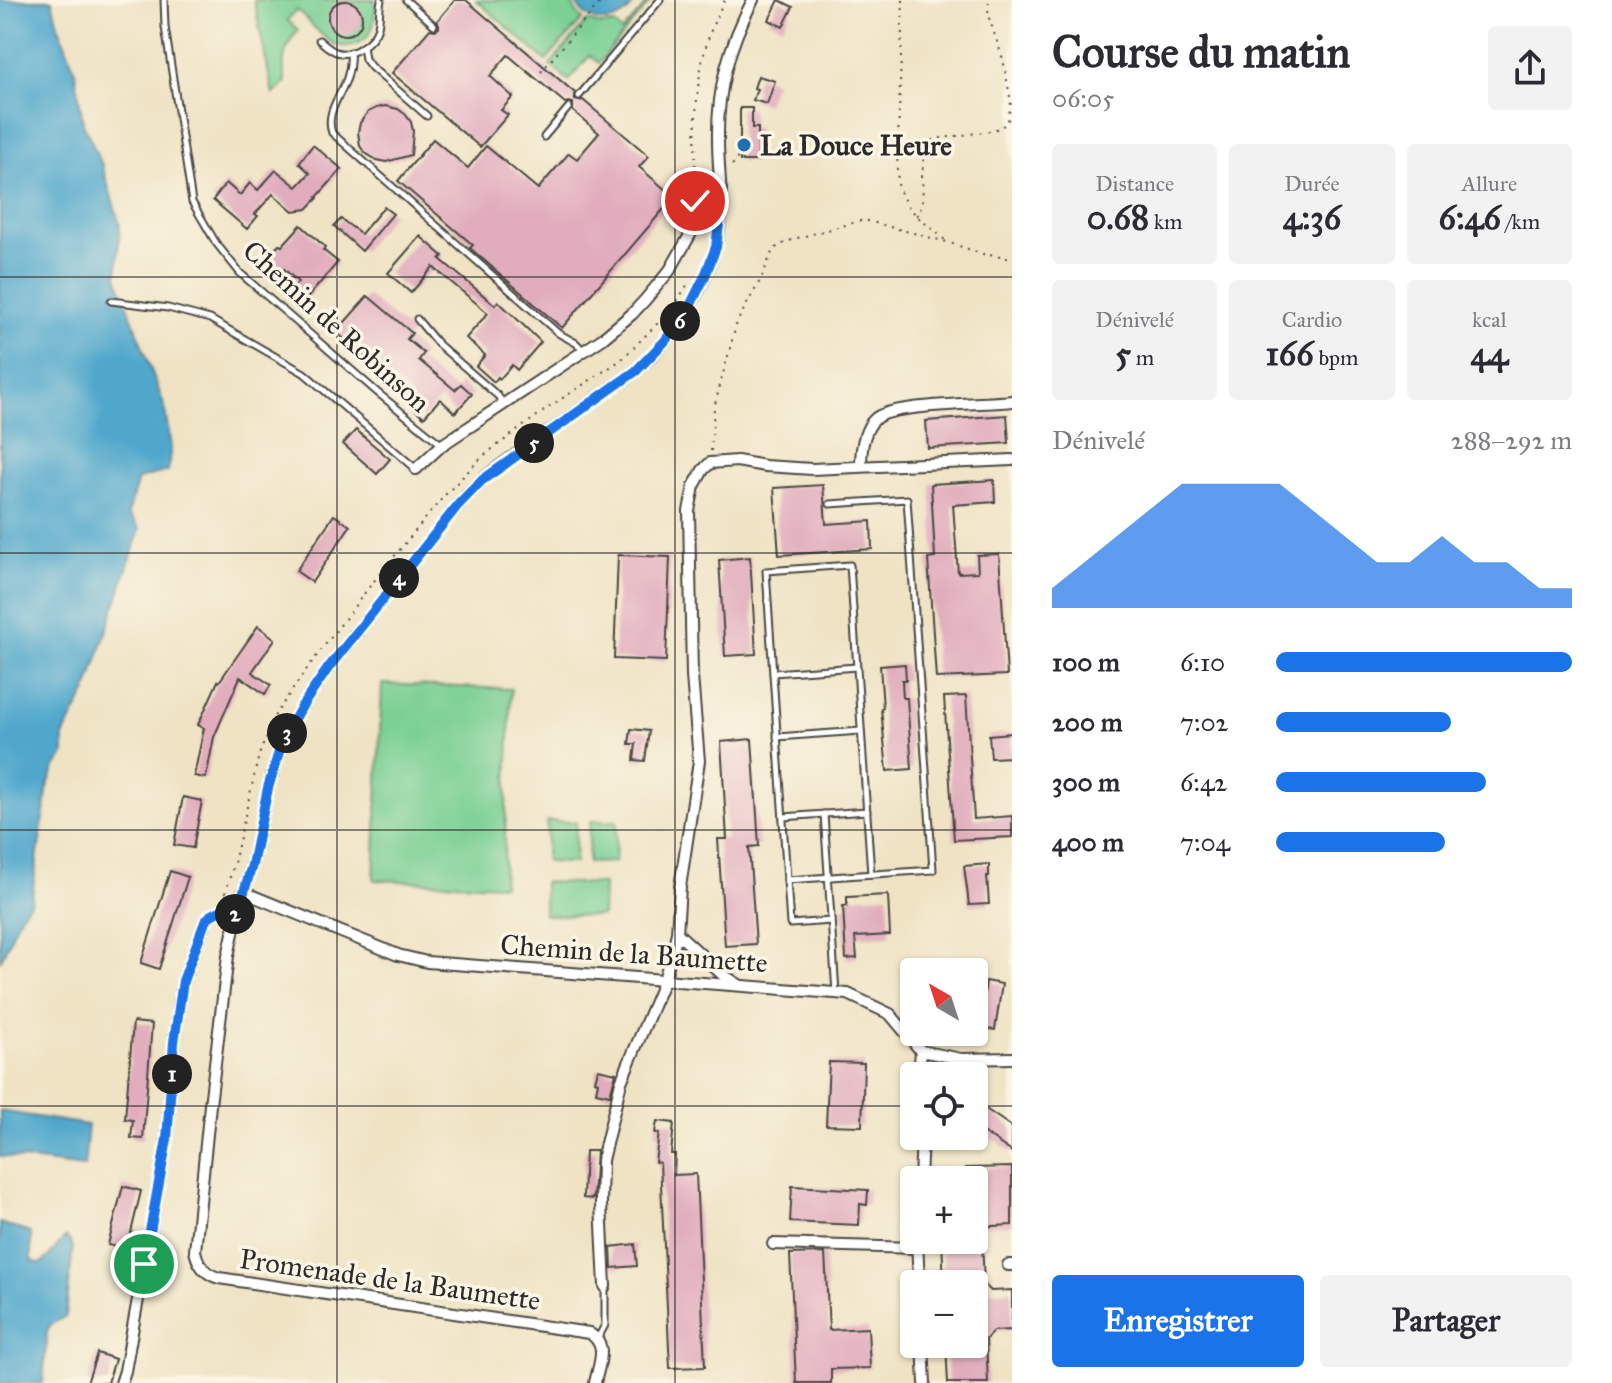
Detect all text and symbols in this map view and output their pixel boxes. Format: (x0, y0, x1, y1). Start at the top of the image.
text: Course du matin (1052, 25, 1350, 79)
button: share (1488, 26, 1572, 110)
text: 06:05 (1052, 82, 1114, 114)
place label: La Douce Heure (760, 128, 952, 163)
marker: La Douce Heure (735, 136, 753, 154)
pin (661, 167, 729, 235)
text: Distance (1095, 170, 1174, 197)
text: Durée (1284, 170, 1340, 197)
text: Allure (1462, 170, 1517, 197)
icon: check (673, 179, 717, 223)
text: 0.68 (1087, 197, 1149, 238)
text: 4:36 (1283, 197, 1341, 238)
text: 6:46 (1438, 197, 1501, 238)
text: km (1149, 208, 1183, 235)
text: /km (1501, 208, 1540, 235)
street label: Chemin de Robinson (236, 233, 438, 420)
pin: 6 (660, 301, 700, 341)
text: Dénivelé (1095, 306, 1174, 333)
text: Cardio (1282, 306, 1342, 333)
text: kcal (1472, 306, 1507, 333)
text: 6 (674, 307, 686, 334)
text: 5 (1115, 333, 1131, 374)
text: 166 (1265, 333, 1314, 374)
text: 44 (1470, 333, 1508, 374)
text: m (1131, 344, 1154, 371)
text: bpm (1314, 344, 1359, 371)
pin: 5 (514, 423, 554, 463)
text: Dénivelé (1052, 424, 1145, 456)
text: 288–292 m (1451, 424, 1572, 456)
text: 5 (529, 429, 539, 456)
pin: 4 (379, 558, 419, 598)
text: 4 (393, 564, 405, 591)
text: 100 m (1052, 646, 1120, 678)
text: 6:10 (1180, 646, 1225, 678)
text: 200 m (1052, 706, 1123, 738)
text: 7:02 (1180, 706, 1228, 738)
pin: 3 (267, 713, 307, 753)
text: 3 (283, 719, 291, 746)
text: 300 m (1052, 766, 1120, 798)
text: 6:42 (1180, 766, 1227, 798)
text: 400 m (1052, 826, 1124, 858)
text: 7:04 (1180, 826, 1230, 858)
pin: 2 (215, 894, 255, 934)
text: 2 (230, 900, 240, 927)
street label: Chemin de la Baumette (499, 927, 769, 980)
north arrow (900, 958, 988, 1046)
map controls (900, 958, 988, 1358)
pin: 1 (152, 1054, 192, 1094)
text: 1 (168, 1060, 176, 1087)
button: locate (900, 1062, 988, 1150)
button: + (900, 1166, 988, 1254)
pin (110, 1230, 178, 1298)
street label: Promenade de la Baumette (237, 1241, 543, 1318)
icon: arrive (122, 1242, 166, 1286)
button: − (900, 1270, 988, 1358)
button: Enregistrer (1052, 1275, 1304, 1367)
button: Partager (1320, 1275, 1572, 1367)

